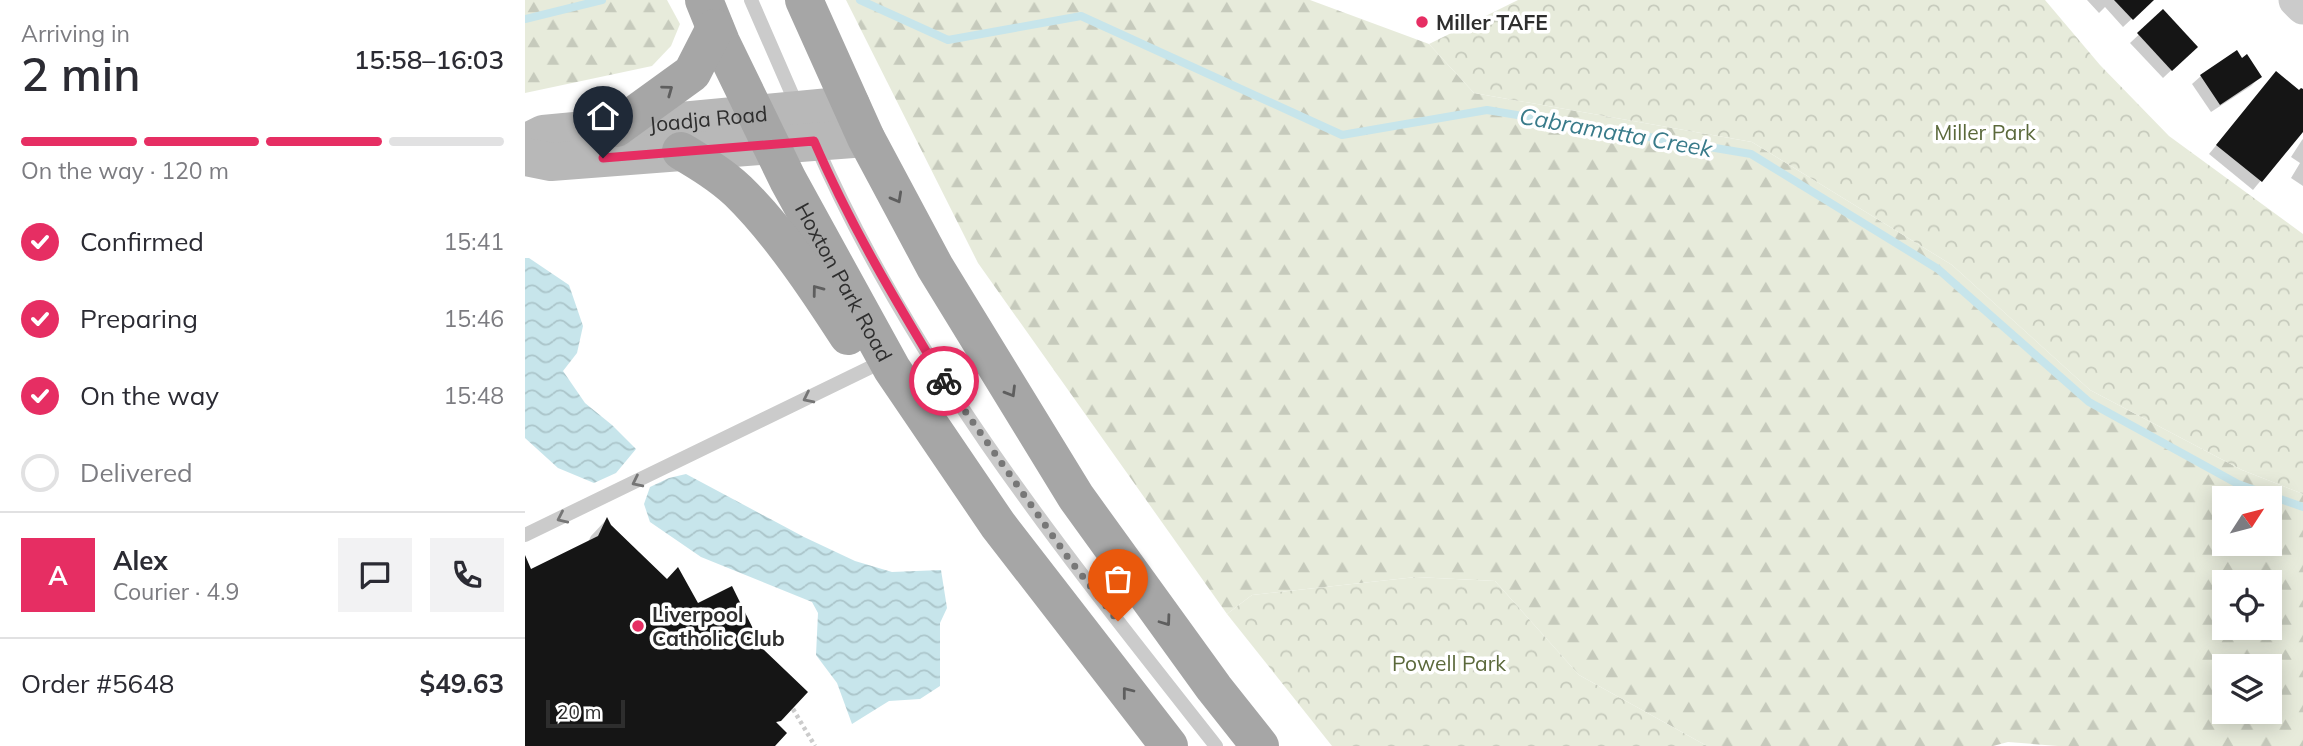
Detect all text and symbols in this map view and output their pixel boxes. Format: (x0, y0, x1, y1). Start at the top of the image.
place label: Miller TAFE (1436, 9, 1548, 35)
marker: Miller TAFE (1414, 14, 1430, 30)
text: Arriving in (21, 19, 130, 48)
text: 15:58–16:03 (354, 43, 504, 76)
text: 2 min (21, 45, 140, 103)
pin (573, 86, 633, 158)
one-way arrow (660, 86, 673, 98)
icon: home (584, 97, 622, 135)
street label: Joadja Road (648, 100, 768, 137)
water label: Cabramatta Creek (1517, 101, 1716, 163)
park label: Miller Park (1934, 119, 2036, 145)
text: On the way · 120 m (21, 156, 229, 185)
one-way arrow (889, 191, 902, 203)
street label: Hoxton Park Road (790, 198, 898, 366)
icon: check (21, 223, 59, 261)
text: Confirmed (80, 225, 204, 258)
text: 15:41 (444, 227, 504, 256)
one-way arrow (813, 285, 825, 298)
icon: check (21, 300, 59, 338)
text: Preparing (80, 302, 198, 335)
text: 15:46 (444, 304, 504, 333)
courier (909, 346, 979, 416)
icon: bike (925, 362, 963, 400)
icon: check (21, 377, 59, 415)
text: On the way (80, 379, 219, 412)
text: 15:48 (444, 381, 504, 410)
one-way arrow (1003, 385, 1016, 398)
one-way arrow (803, 390, 815, 404)
text: Delivered (80, 456, 193, 489)
one-way arrow (632, 473, 644, 487)
north arrow (2212, 486, 2282, 556)
map controls (2212, 486, 2282, 724)
one-way arrow (557, 509, 569, 523)
button: chat (338, 538, 412, 612)
button: phone (430, 538, 504, 612)
text: Alex (113, 544, 168, 577)
pin (1088, 549, 1148, 621)
text: A (48, 559, 68, 592)
icon: bag (1099, 560, 1137, 598)
button: locate (2212, 570, 2282, 640)
text: Courier · 4.9 (113, 577, 239, 606)
place label: Liverpool Catholic Club (652, 601, 785, 651)
one-way arrow (1158, 613, 1170, 626)
marker: Liverpool Catholic Club (630, 618, 646, 634)
park label: Powell Park (1392, 650, 1506, 676)
button: layers (2212, 654, 2282, 724)
text: Order #5648 (21, 667, 174, 700)
text: $49.63 (420, 667, 504, 700)
one-way arrow (1123, 688, 1136, 700)
scale bar (546, 697, 625, 729)
text: 20 m (557, 700, 601, 724)

